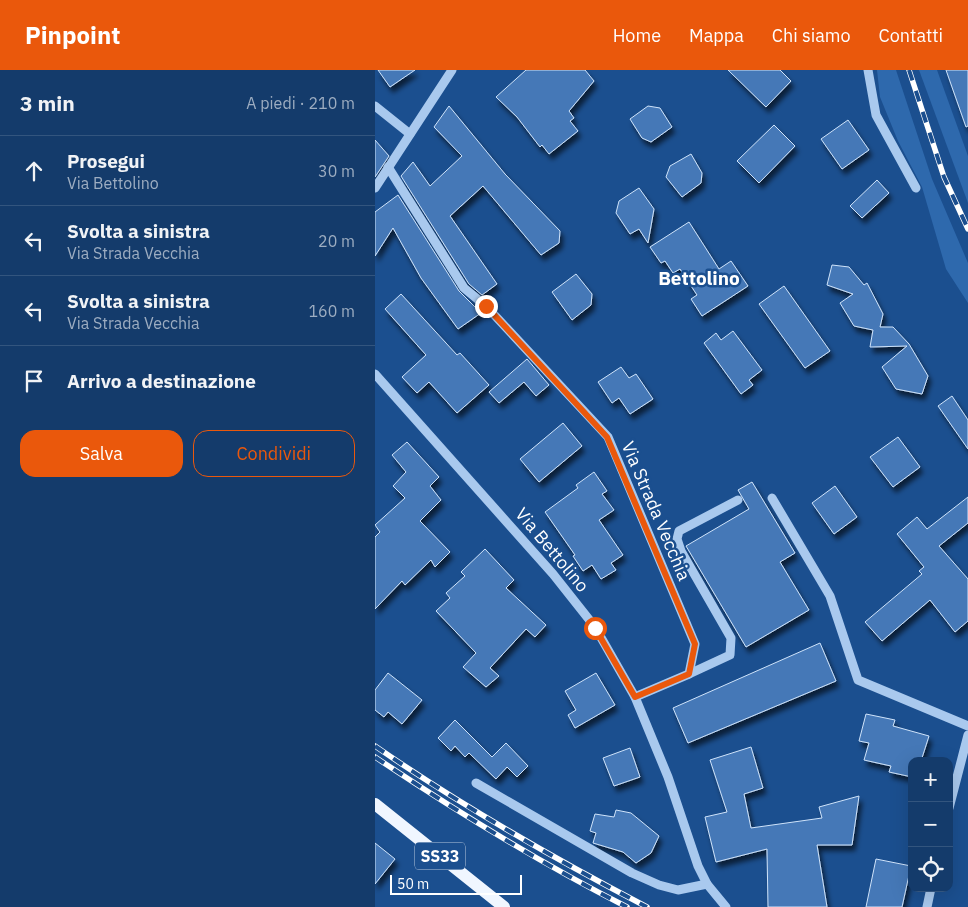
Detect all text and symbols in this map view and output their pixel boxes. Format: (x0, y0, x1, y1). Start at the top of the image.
text: Pinpoint (25, 19, 120, 51)
text: Home (613, 24, 661, 47)
text: Mappa (689, 24, 744, 47)
text: Chi siamo (772, 24, 851, 47)
text: Contatti (879, 24, 943, 47)
text: 3 min (20, 89, 75, 117)
text: A piedi · 210 m (246, 93, 355, 113)
text: Prosegui (67, 149, 145, 173)
icon: ahead (20, 157, 48, 185)
text: 30 m (318, 161, 355, 181)
text: Via Bettolino (67, 173, 159, 193)
text: Svolta a sinistra (67, 219, 210, 243)
icon: left (20, 227, 48, 255)
text: 20 m (318, 231, 355, 251)
text: Via Strada Vecchia (67, 243, 200, 263)
district label: Bettolino (658, 266, 740, 290)
text: Svolta a sinistra (67, 289, 210, 313)
route end (475, 295, 498, 318)
icon: left (20, 297, 48, 325)
text: 160 m (308, 301, 355, 321)
text: Via Strada Vecchia (67, 313, 200, 333)
icon: arrive (20, 367, 48, 395)
text: Arrivo a destinazione (67, 369, 256, 393)
button: Salva (20, 430, 183, 477)
button: Condividi (193, 430, 355, 477)
street label: Via Strada Vecchia (617, 438, 696, 584)
street label: Via Bettolino (510, 503, 594, 597)
route start (584, 617, 607, 640)
map controls (908, 757, 953, 892)
button: + (908, 757, 953, 802)
button: − (908, 802, 953, 847)
road number: SS33 (415, 842, 465, 869)
button: locate (908, 847, 953, 892)
scale bar (390, 872, 523, 895)
text: 50 m (397, 875, 429, 893)

